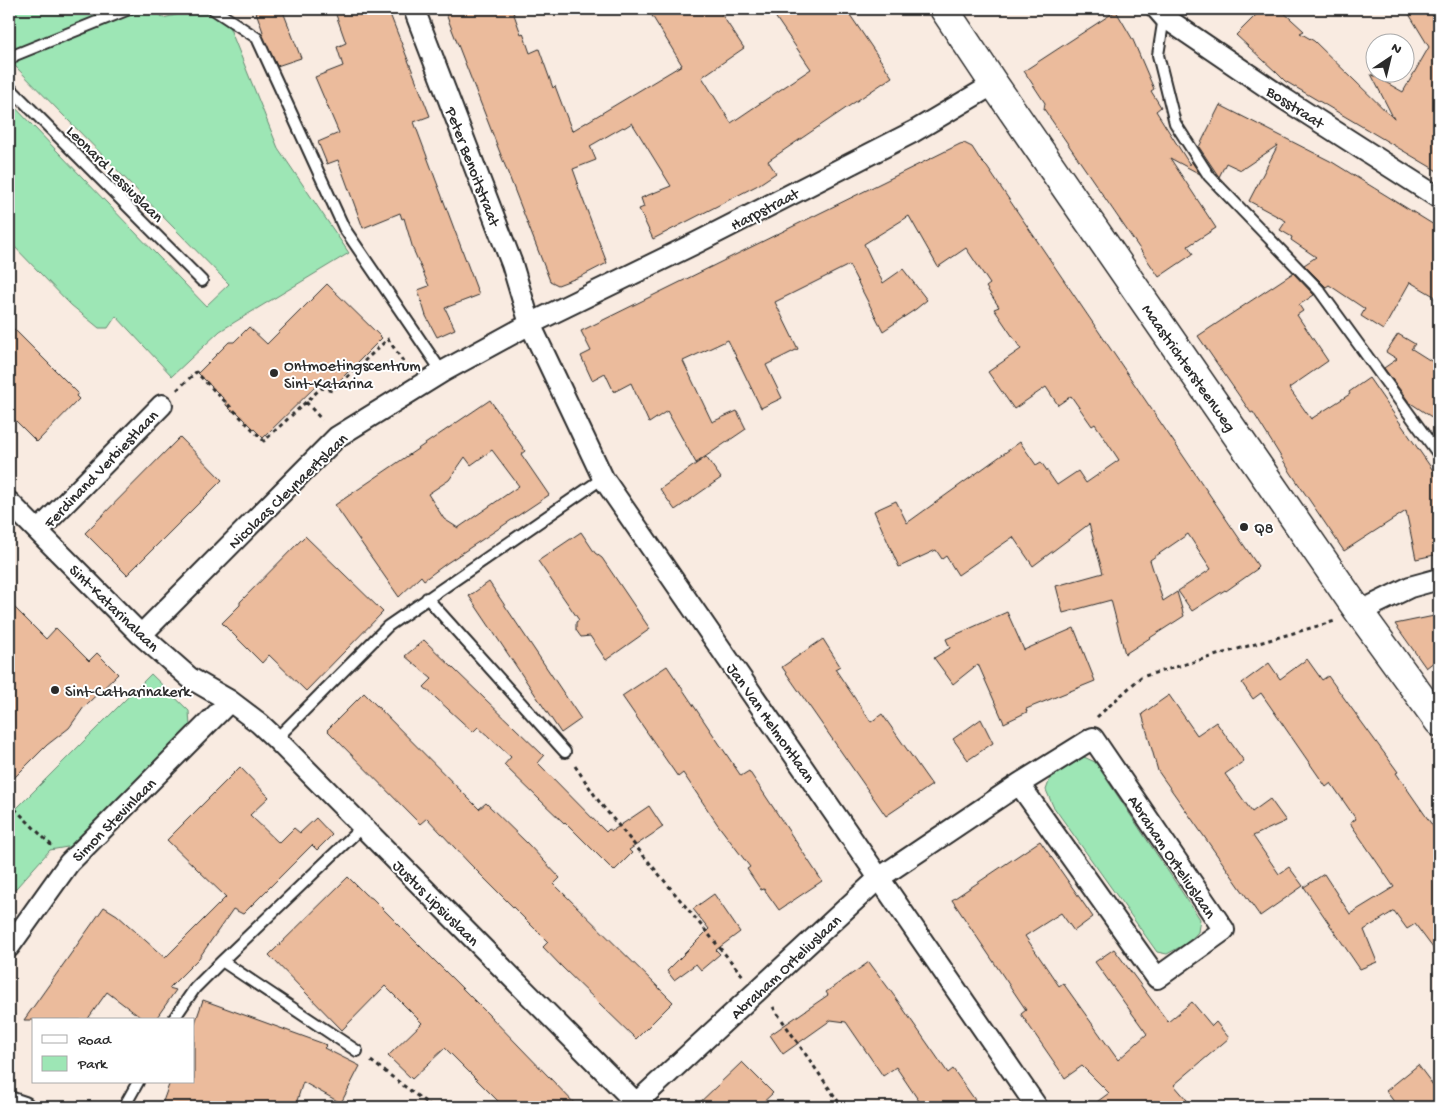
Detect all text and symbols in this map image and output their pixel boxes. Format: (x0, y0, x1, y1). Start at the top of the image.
north arrow (1366, 32, 1416, 82)
text: N (1387, 40, 1405, 59)
street label: Bosstraat (1261, 83, 1328, 135)
street label: Peter Benoitstraat (439, 104, 503, 231)
street label: Leonard Lessiuslaan (61, 123, 166, 228)
street label: Harpstraat (728, 185, 804, 236)
street label: Maastrichtersteenweg (1136, 302, 1238, 436)
place label: Ontmoetingscentrum Sint-Katarina (284, 358, 421, 395)
marker: Ontmoetingscentrum Sint-Katarina (268, 367, 280, 379)
street label: Ferdinand Verbiestlaan (41, 407, 164, 534)
street label: Nicolaas Cleynaertslaan (226, 430, 353, 554)
marker: Q8 (1238, 521, 1250, 533)
place label: Q8 (1254, 521, 1274, 540)
street label: Sint-Katarinalaan (64, 562, 162, 657)
street label: Jan Van Helmontlaan (721, 661, 818, 788)
marker: Sint-Catharinakerk (49, 684, 61, 696)
place label: Sint-Catharinakerk (65, 684, 192, 703)
street label: Simon Stevinlaan (69, 775, 162, 867)
street label: Abraham Orteliuslaan (1122, 793, 1219, 923)
street label: Justus Lipsiuslaan (387, 857, 482, 952)
street label: Abraham Orteliuslaan (728, 912, 847, 1025)
legend (32, 1018, 195, 1084)
text: Road (78, 1032, 112, 1050)
text: Park (77, 1056, 108, 1074)

